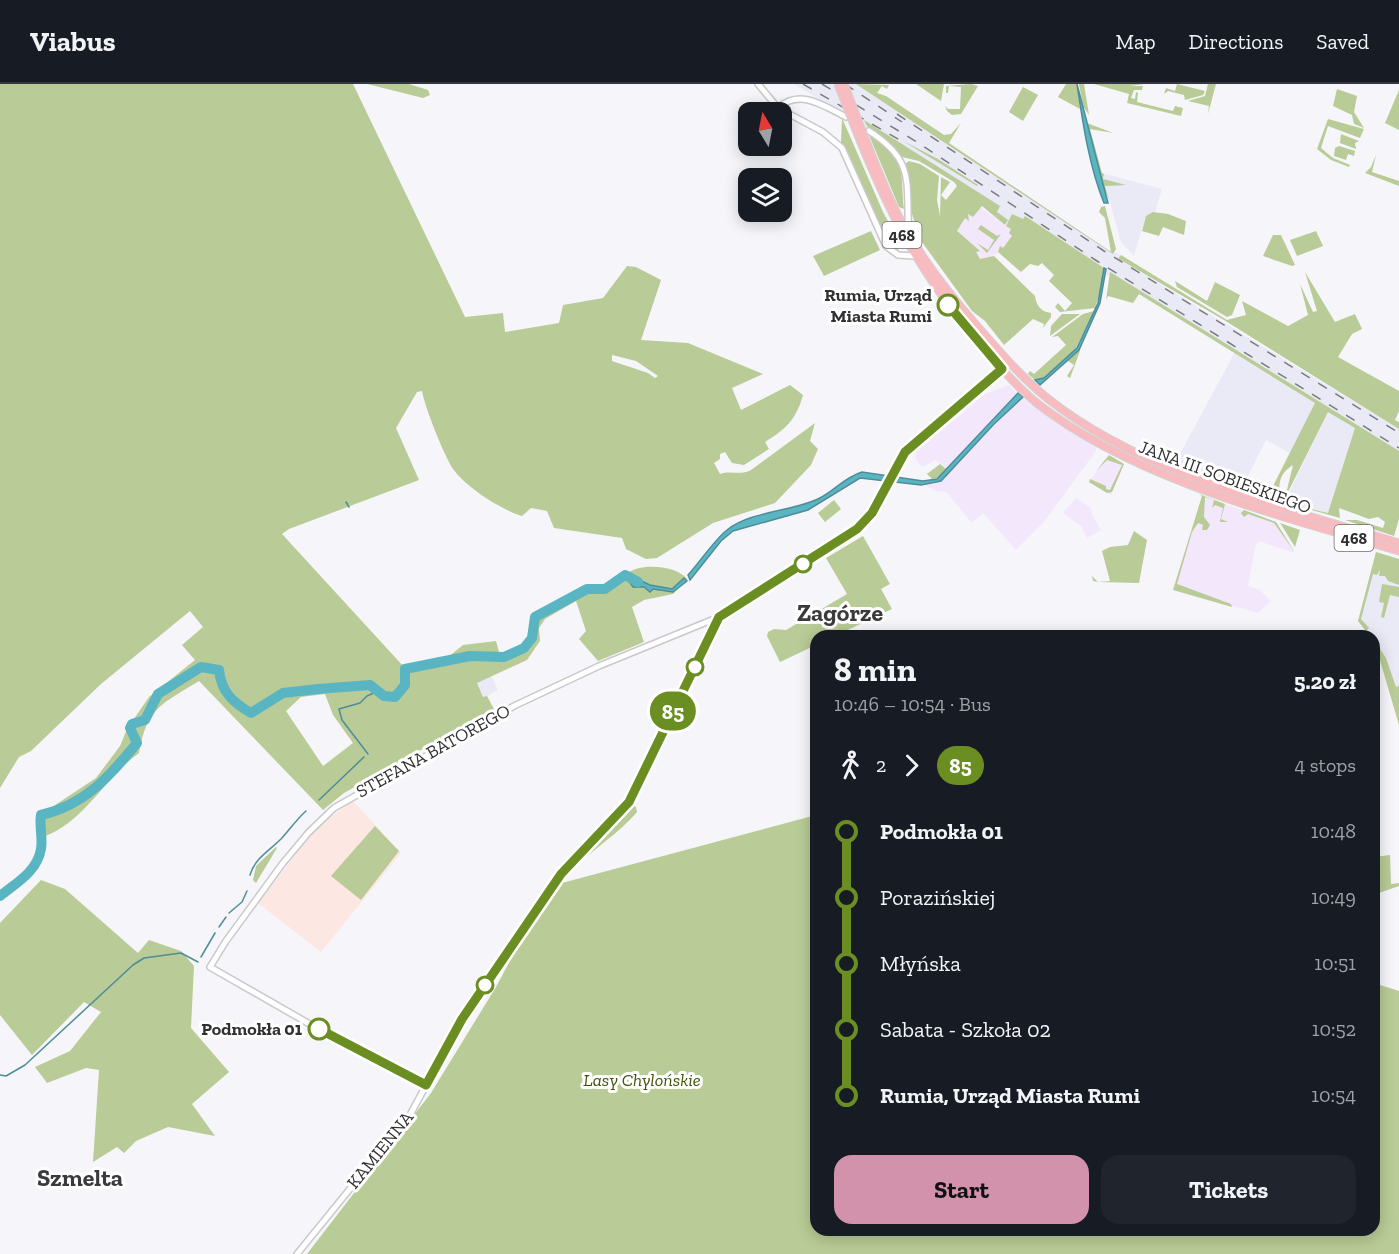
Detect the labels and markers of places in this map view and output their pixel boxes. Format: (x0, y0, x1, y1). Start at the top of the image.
place label: Rumia, Urząd Miasta Rumi (824, 284, 933, 327)
marker: Rumia, Urząd Miasta Rumi (937, 294, 959, 316)
unlabelled marker (794, 555, 812, 573)
unlabelled marker (686, 658, 704, 676)
unlabelled marker (476, 976, 494, 994)
place label: Podmokła 01 (201, 1018, 302, 1040)
marker: Podmokła 01 (308, 1018, 330, 1040)

